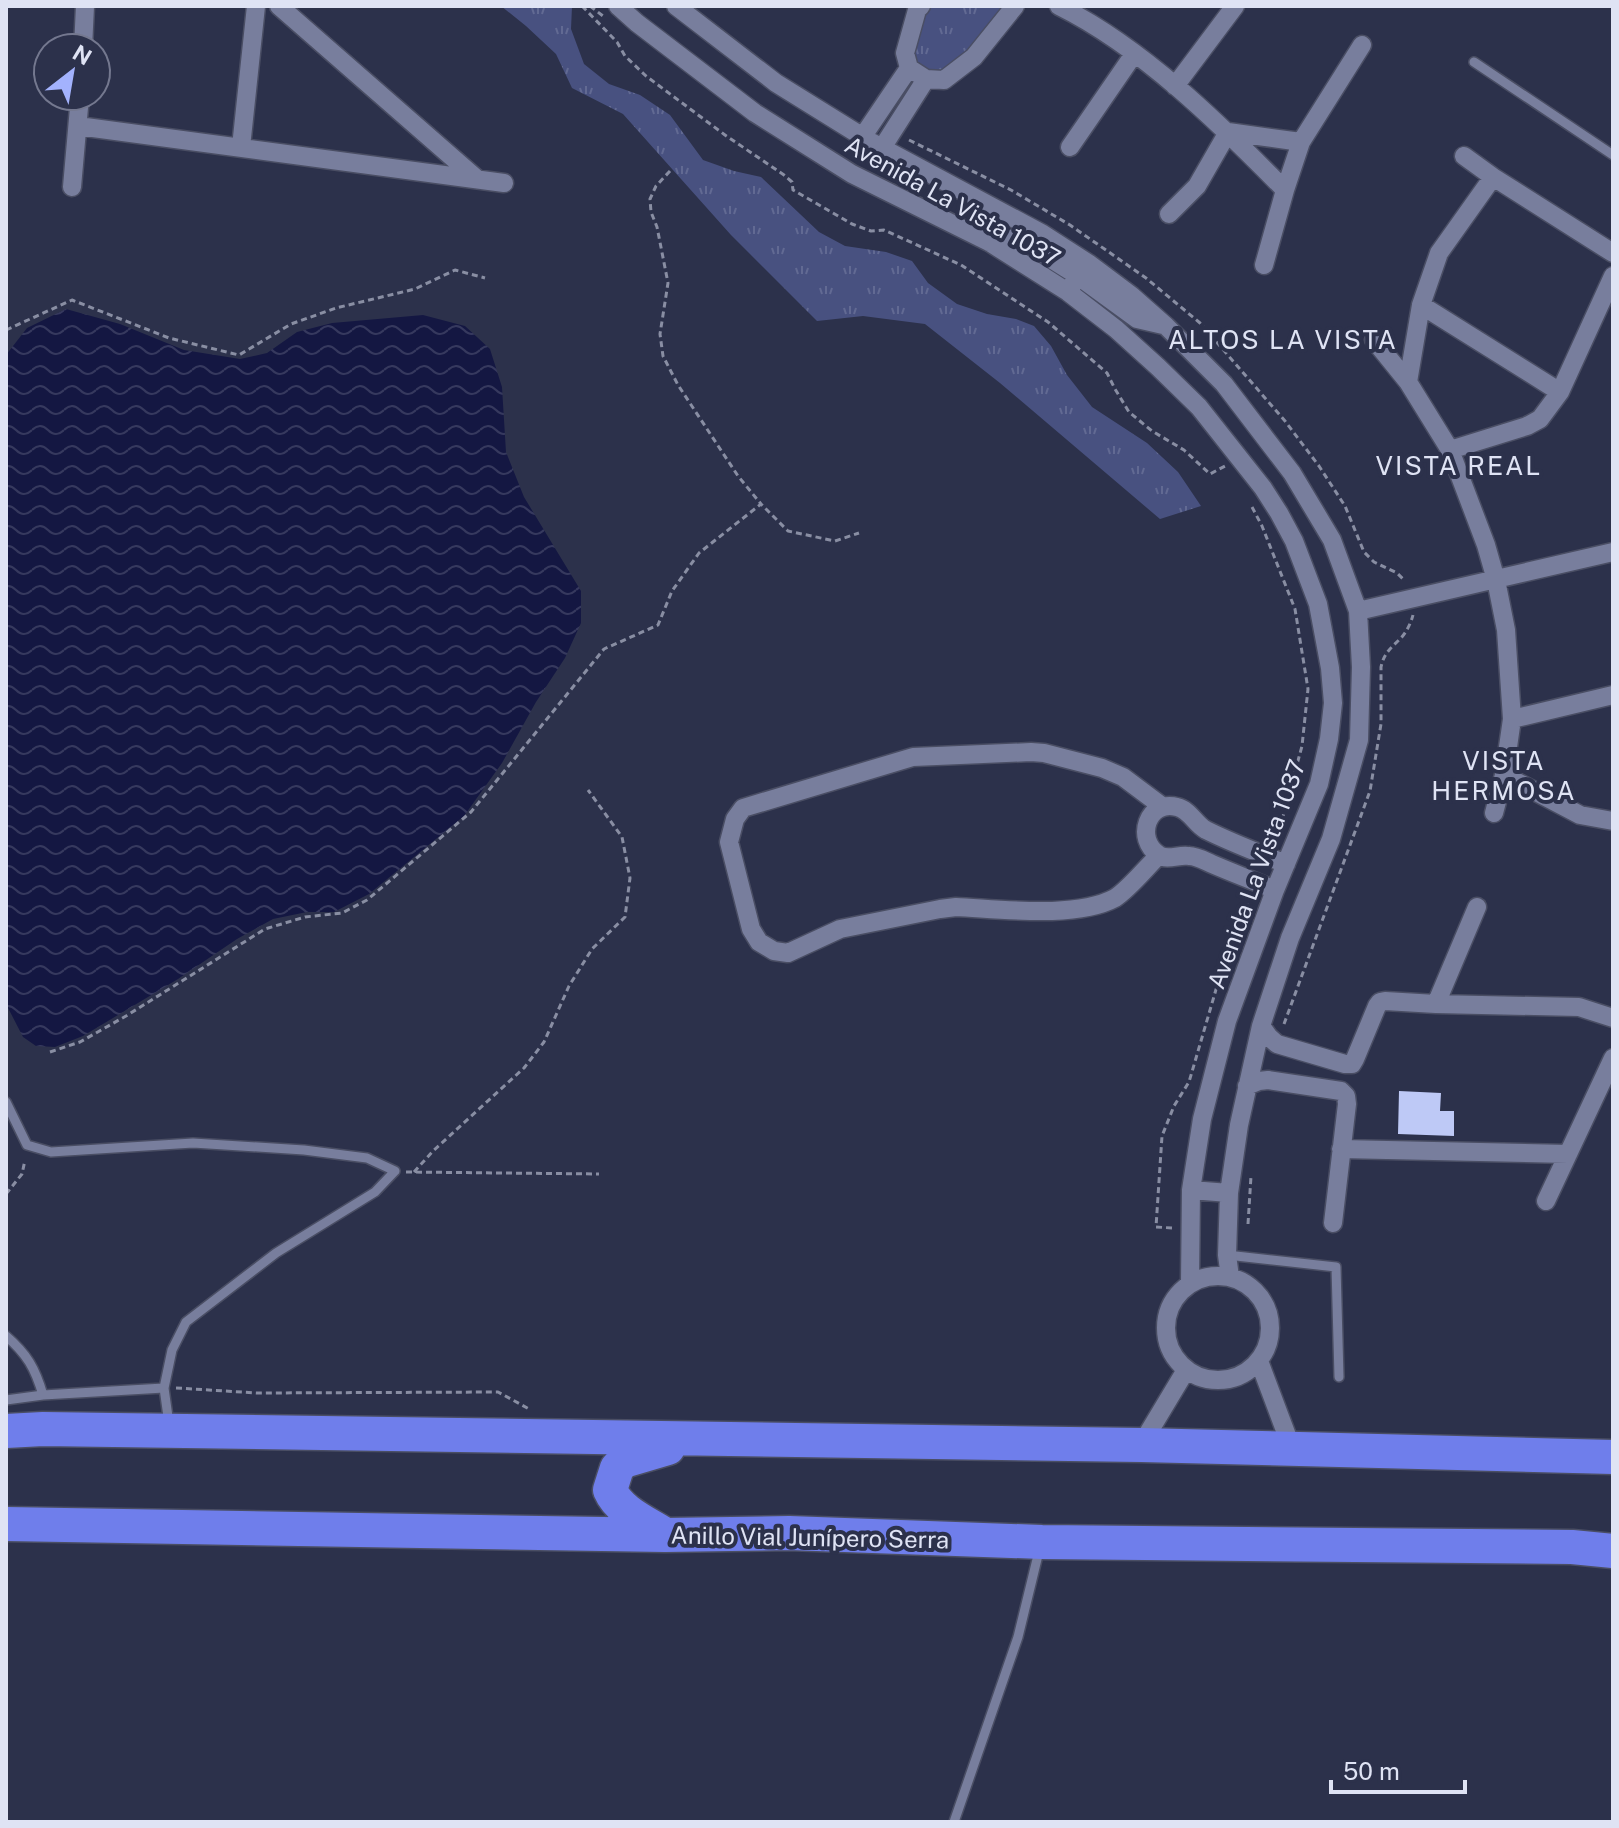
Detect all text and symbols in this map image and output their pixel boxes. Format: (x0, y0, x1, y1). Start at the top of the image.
north arrow (32, 32, 112, 112)
text: N (68, 39, 96, 70)
street label: Avenida La Vista 1037 (840, 130, 1066, 272)
district label: ALTOS LA VISTA (1168, 324, 1398, 355)
district label: VISTA REAL (1376, 450, 1542, 481)
district label: VISTA HERMOSA (1431, 745, 1577, 806)
street label: Avenida La Vista 1037 (1201, 756, 1311, 992)
street label: Anillo Vial Junípero Serra (671, 1521, 949, 1553)
scale bar (1331, 1744, 1465, 1794)
text: 50 m (1343, 1757, 1400, 1785)

